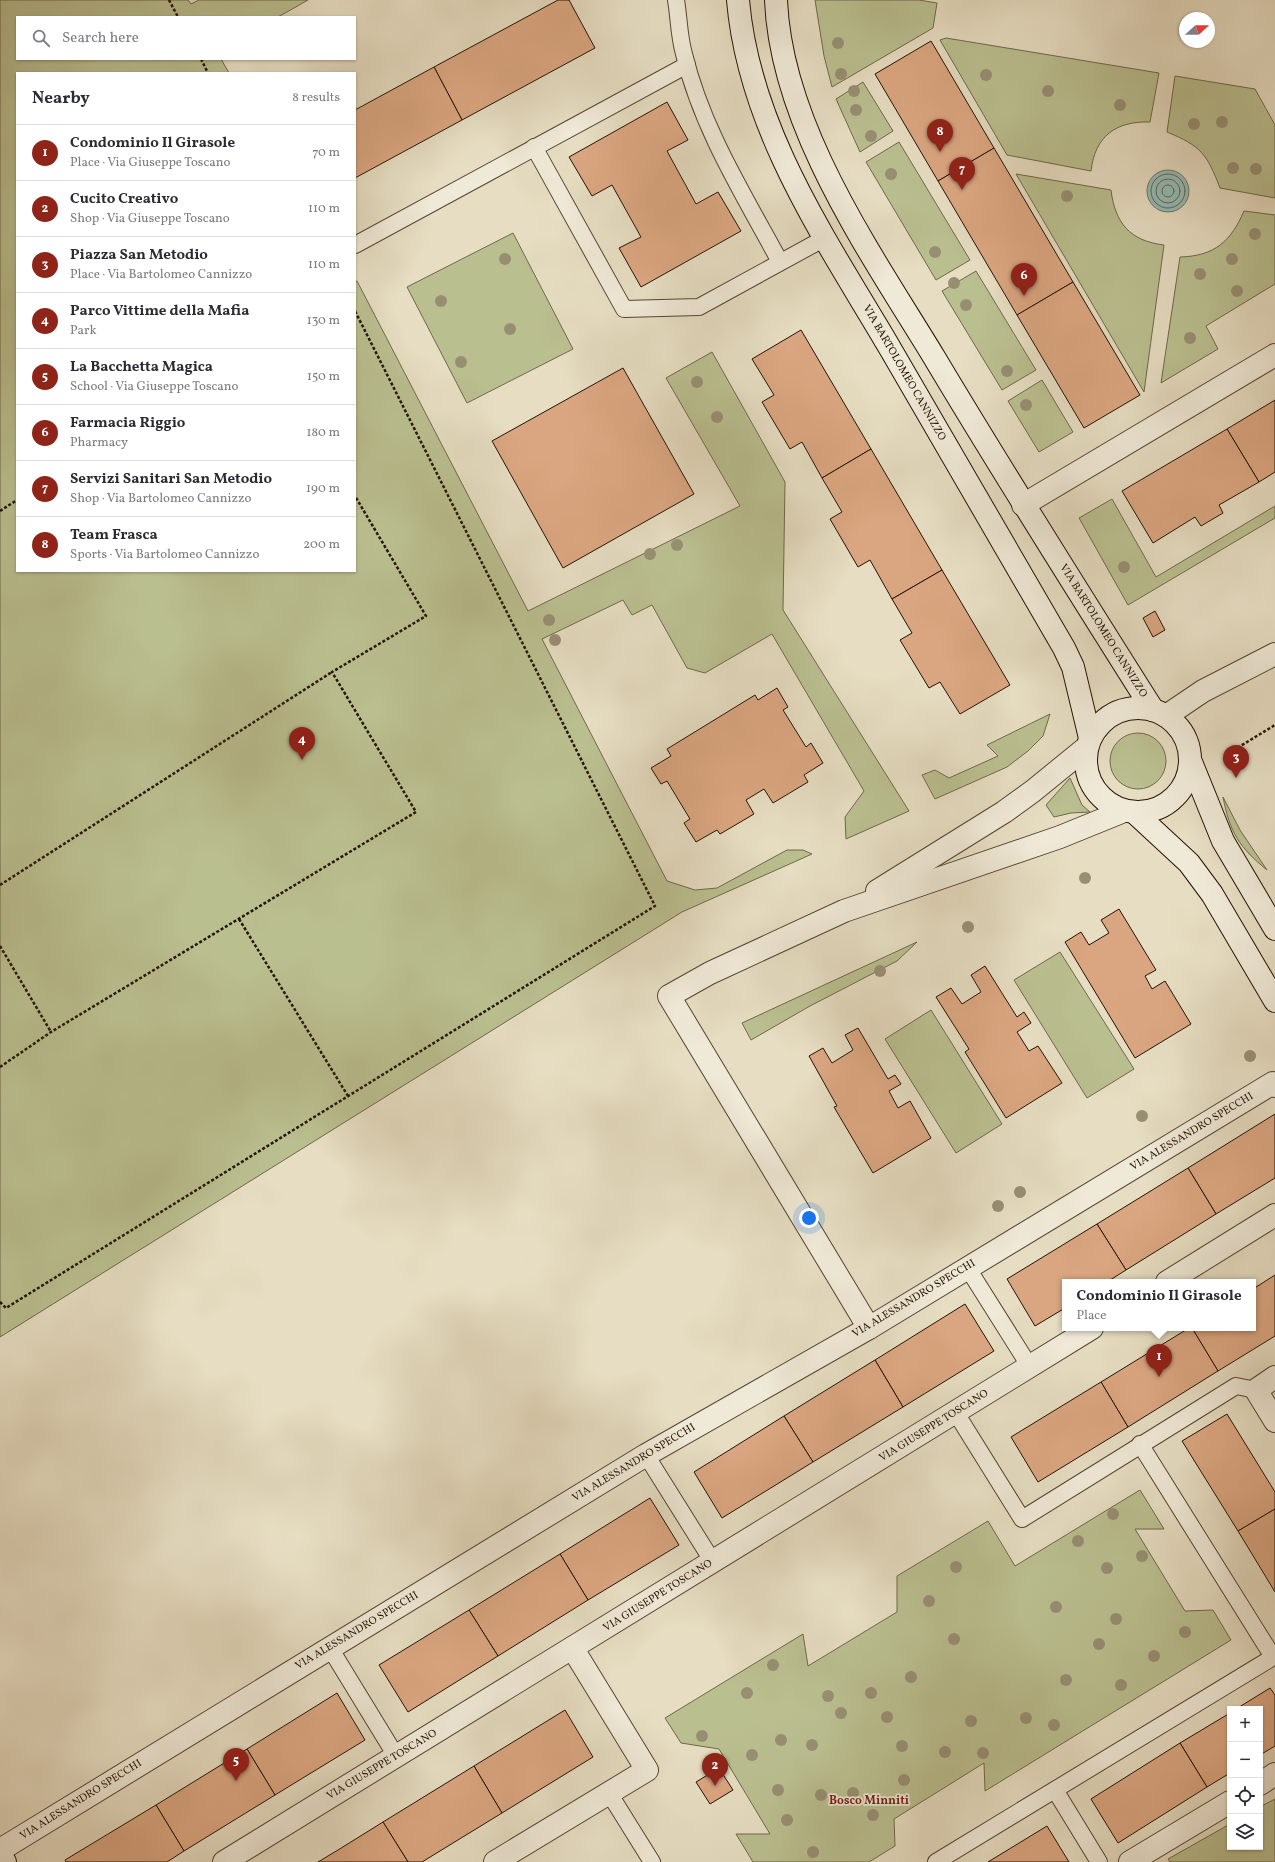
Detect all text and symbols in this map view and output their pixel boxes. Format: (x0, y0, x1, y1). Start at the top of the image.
north arrow (1179, 12, 1215, 48)
search box (16, 16, 356, 60)
icon: search (30, 27, 52, 49)
text: Search here (62, 28, 139, 49)
text: Nearby (32, 87, 90, 110)
text: 8 results (292, 89, 340, 107)
pin: 8 (927, 119, 953, 152)
text: Condominio Il Girasole (70, 133, 235, 154)
text: 1 (42, 144, 48, 162)
text: 70 m (312, 144, 340, 162)
text: Place · Via Giuseppe Toscano (70, 154, 230, 172)
pin: 7 (949, 157, 975, 190)
text: Cucito Creativo (70, 189, 178, 210)
text: 2 (42, 200, 48, 218)
text: 110 m (308, 200, 340, 218)
text: Shop · Via Giuseppe Toscano (70, 210, 230, 228)
text: Piazza San Metodio (70, 245, 208, 266)
text: 3 (42, 256, 48, 274)
text: 110 m (308, 256, 340, 274)
pin: 6 (1011, 263, 1037, 296)
text: Place · Via Bartolomeo Cannizzo (70, 266, 252, 284)
text: Parco Vittime della Mafia (70, 301, 249, 322)
street label: VIA BARTOLOMEO CANNIZZO (859, 302, 949, 444)
text: 4 (41, 312, 49, 330)
text: 130 m (307, 312, 340, 330)
text: Park (70, 322, 97, 340)
text: La Bacchetta Magica (70, 357, 213, 378)
text: 5 (42, 368, 48, 386)
text: 150 m (307, 368, 340, 386)
text: School · Via Giuseppe Toscano (70, 378, 239, 396)
text: Farmacia Riggio (70, 413, 185, 434)
text: 6 (41, 424, 49, 442)
text: 180 m (306, 424, 340, 442)
text: Pharmacy (70, 434, 128, 452)
text: Servizi Sanitari San Metodio (70, 469, 272, 490)
text: 7 (42, 480, 48, 498)
text: 190 m (306, 480, 340, 498)
text: Shop · Via Bartolomeo Cannizzo (70, 490, 251, 508)
text: Team Frasca (70, 525, 158, 546)
text: 8 (41, 536, 49, 554)
text: 200 m (303, 536, 340, 554)
text: Sports · Via Bartolomeo Cannizzo (70, 546, 259, 564)
street label: VIA BARTOLOMEO CANNIZZO (1056, 561, 1150, 701)
pin: 4 (289, 727, 315, 760)
pin: 3 (1223, 745, 1249, 778)
street label: VIA ALESSANDRO SPECCHI (1128, 1089, 1256, 1175)
your location (799, 1208, 819, 1228)
street label: VIA ALESSANDRO SPECCHI (850, 1256, 978, 1342)
popup (1062, 1279, 1256, 1331)
text: Condominio Il Girasole (1076, 1286, 1242, 1307)
text: Place (1076, 1307, 1106, 1325)
pin: 1 (1146, 1344, 1172, 1377)
street label: VIA GIUSEPPE TOSCANO (877, 1386, 991, 1466)
street label: VIA ALESSANDRO SPECCHI (570, 1420, 698, 1506)
street label: VIA GIUSEPPE TOSCANO (601, 1556, 715, 1636)
street label: VIA ALESSANDRO SPECCHI (293, 1588, 421, 1674)
map controls (1227, 1706, 1263, 1850)
button: + (1227, 1706, 1263, 1742)
street label: VIA GIUSEPPE TOSCANO (324, 1726, 440, 1804)
button: − (1227, 1742, 1263, 1778)
pin: 5 (223, 1748, 249, 1781)
pin: 2 (702, 1753, 728, 1786)
street label: VIA ALESSANDRO SPECCHI (17, 1756, 145, 1844)
button: locate (1227, 1778, 1263, 1814)
district label: Bosco Minniti (829, 1793, 909, 1809)
button: layers (1227, 1814, 1263, 1850)

